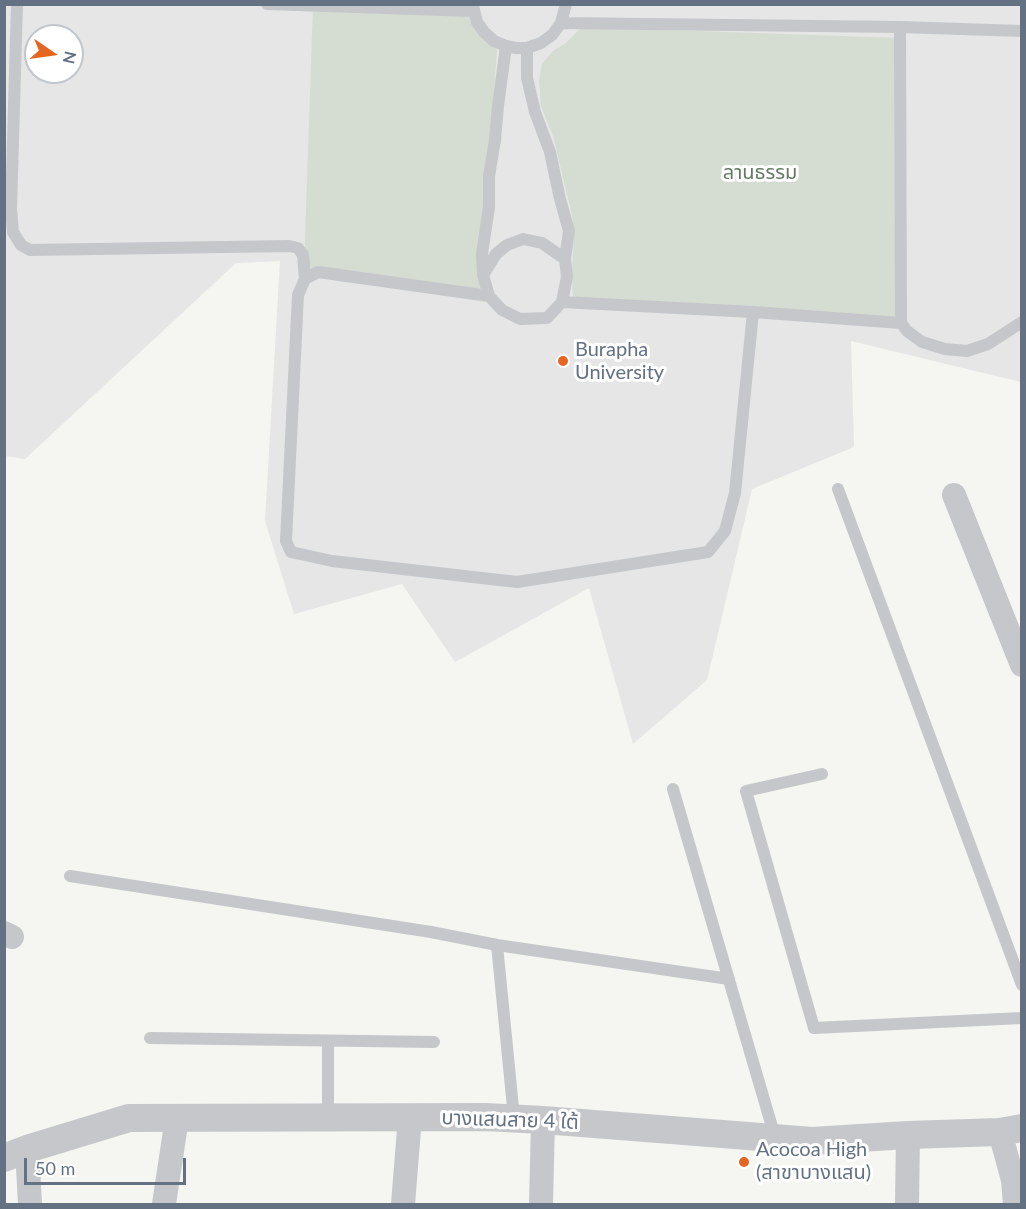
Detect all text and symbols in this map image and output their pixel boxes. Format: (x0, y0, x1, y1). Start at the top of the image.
north arrow (24, 24, 84, 84)
text: N (59, 50, 81, 66)
park label: ลานธรรม (723, 161, 797, 185)
place label: Burapha University (575, 338, 664, 385)
marker: Burapha University (556, 354, 570, 368)
street label: บางแสนสาย 4 ใต้ (441, 1106, 579, 1134)
place label: Acocoa High (สาขาบางแสน) (756, 1138, 871, 1185)
scale bar (27, 1146, 189, 1184)
marker: Acocoa High (สาขาบางแสน) (737, 1155, 751, 1169)
text: 50 m (35, 1157, 75, 1179)

